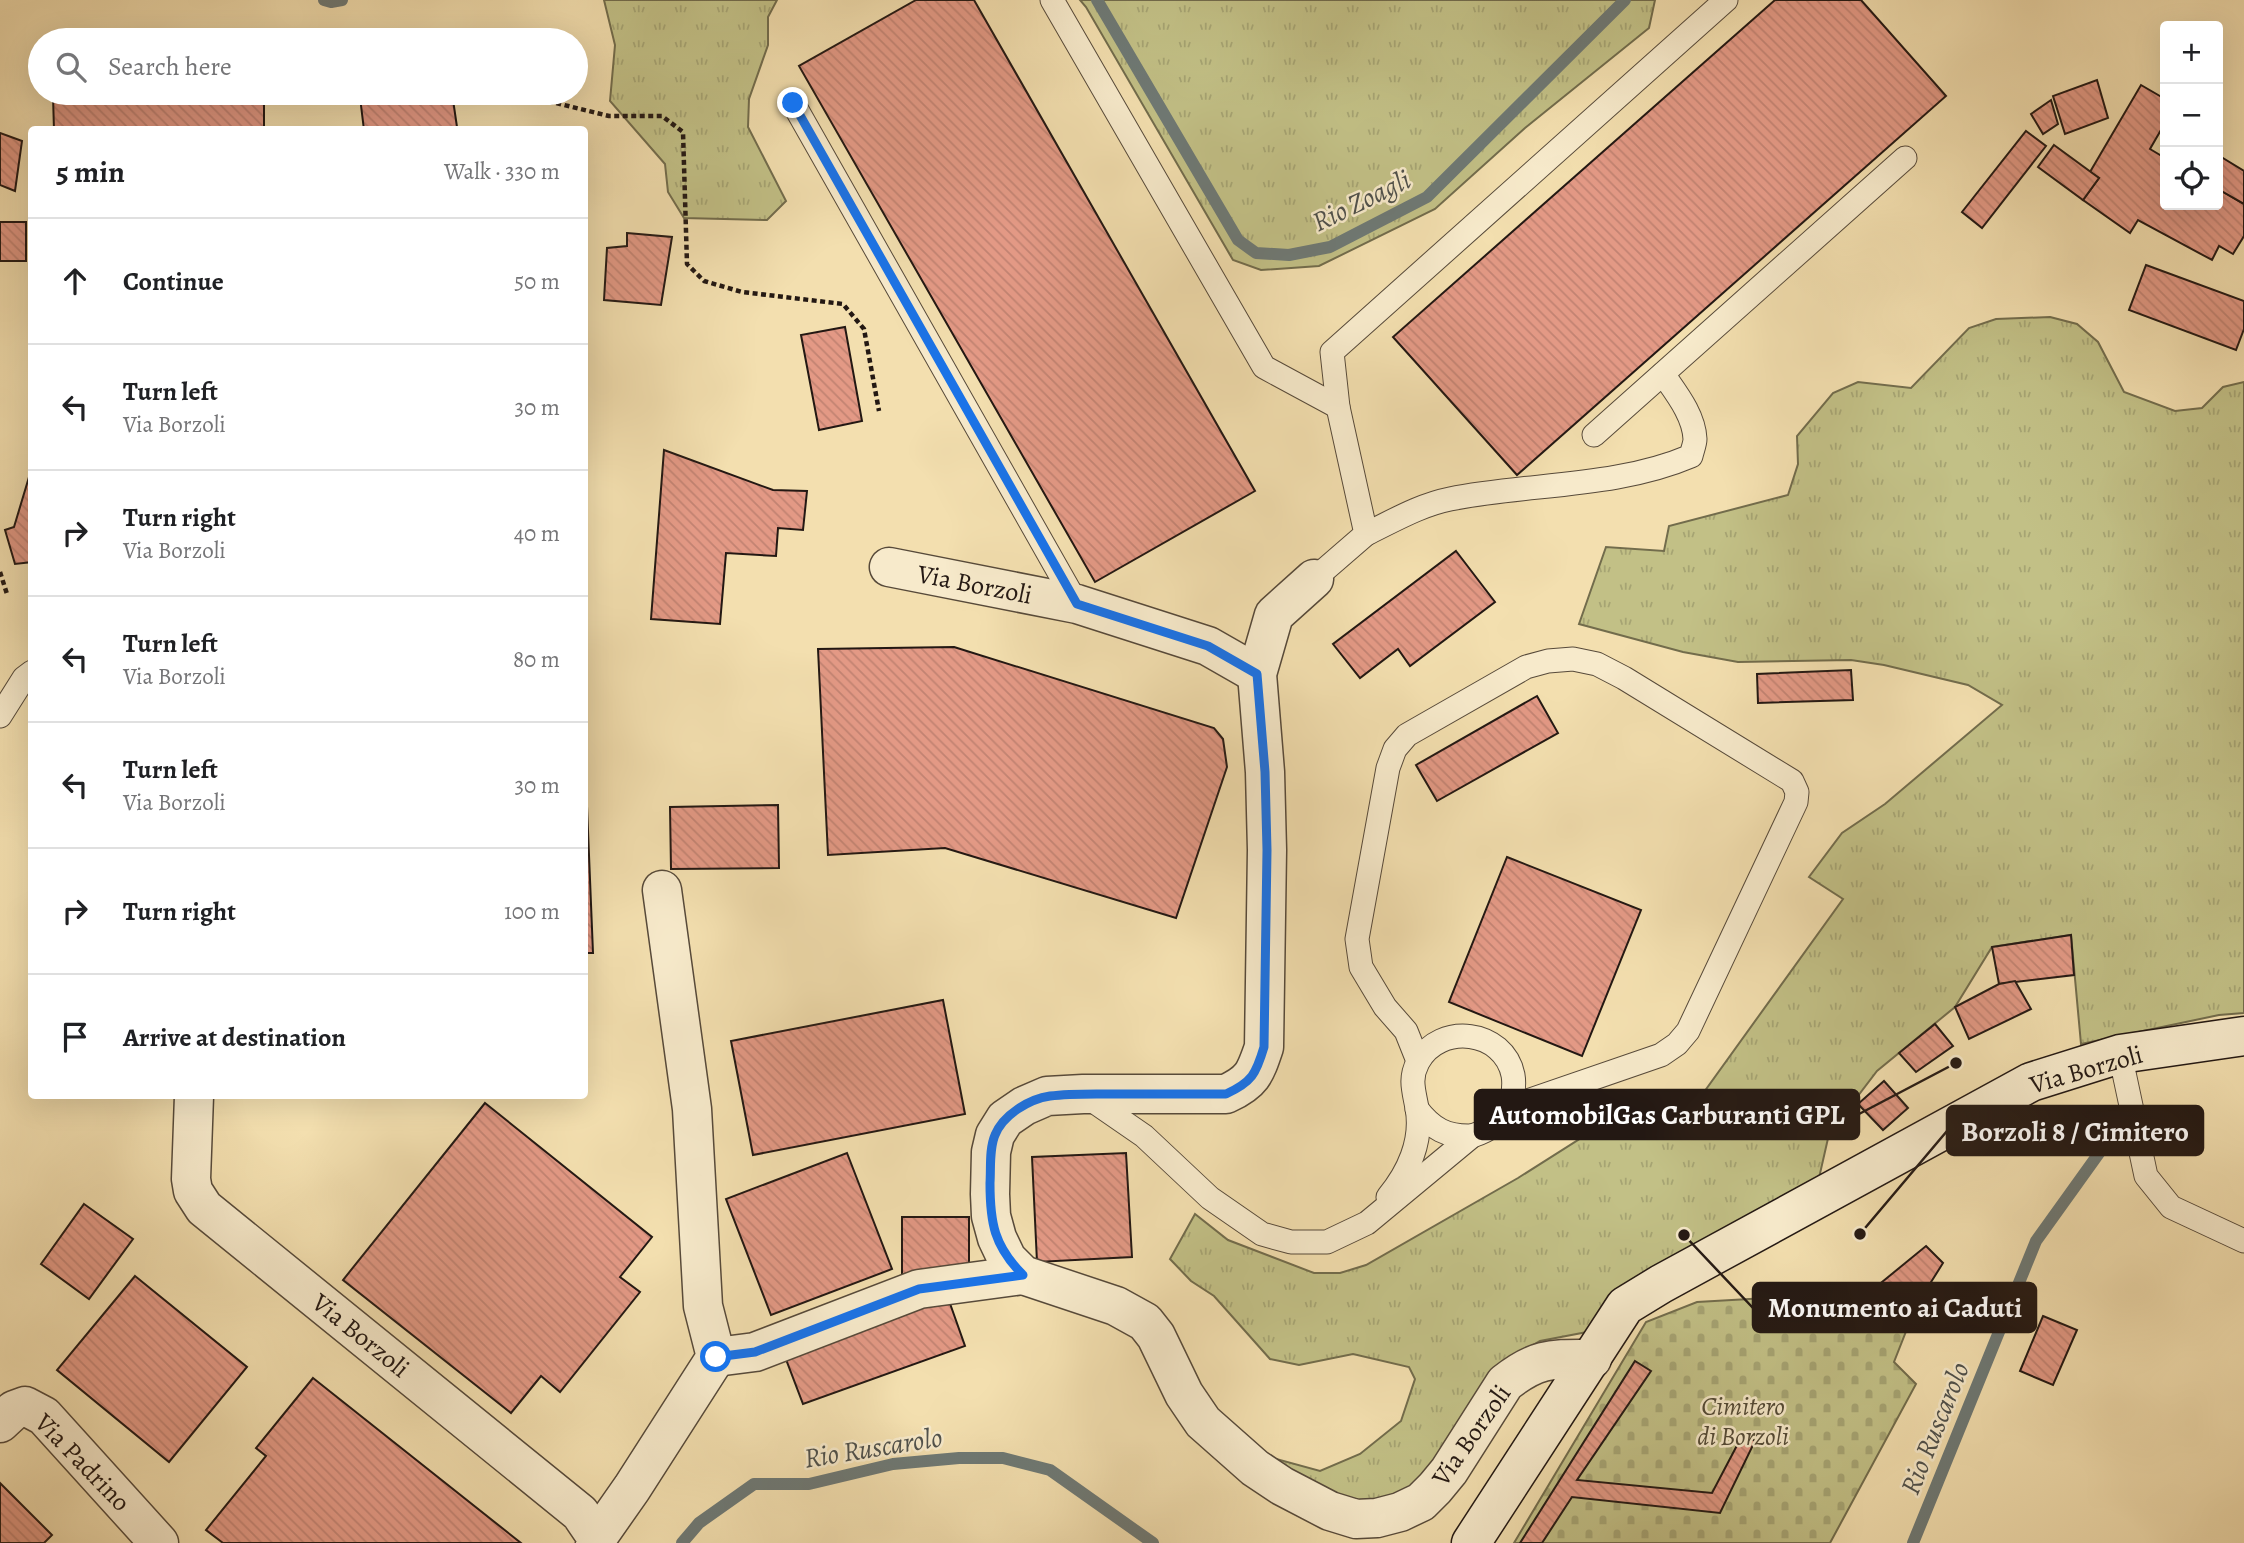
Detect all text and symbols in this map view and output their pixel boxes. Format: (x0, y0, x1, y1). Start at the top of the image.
map controls (2160, 21, 2223, 210)
button: + (2160, 21, 2223, 84)
search box (28, 28, 588, 105)
icon: search (52, 48, 90, 86)
text: Search here (108, 49, 232, 84)
button: − (2160, 84, 2223, 147)
route end (777, 87, 808, 118)
button: locate (2160, 147, 2223, 210)
text: 5 min (56, 152, 125, 192)
text: Walk · 330 m (444, 156, 560, 187)
water label: Rio Zoagli (1306, 161, 1417, 241)
icon: ahead (56, 262, 94, 300)
text: Continue (123, 264, 224, 299)
text: 50 m (514, 266, 560, 297)
text: Turn left (123, 374, 218, 409)
icon: left (56, 388, 94, 426)
text: 30 m (514, 392, 560, 423)
text: Via Borzoli (123, 409, 226, 440)
text: Turn right (123, 500, 236, 535)
icon: right (56, 514, 94, 552)
text: 40 m (514, 518, 560, 549)
text: Via Borzoli (123, 535, 226, 566)
street label: Via Borzoli (914, 556, 1035, 613)
text: Turn left (123, 626, 218, 661)
icon: left (56, 640, 94, 678)
text: 80 m (513, 644, 560, 675)
text: Via Borzoli (123, 661, 226, 692)
text: Turn left (123, 752, 218, 787)
icon: left (56, 766, 94, 804)
text: 30 m (514, 770, 560, 801)
text: Via Borzoli (123, 787, 226, 818)
icon: right (56, 892, 94, 930)
text: Turn right (123, 894, 236, 929)
text: 100 m (504, 896, 560, 927)
icon: arrive (56, 1018, 94, 1056)
text: Arrive at destination (123, 1020, 346, 1055)
street label: Via Borzoli (2025, 1037, 2147, 1103)
callout: AutomobilGas Carburanti GPL (1475, 1090, 1859, 1139)
text: AutomobilGas Carburanti GPL (1488, 1096, 1845, 1134)
callout: Borzoli 8 / Cimitero (1947, 1106, 2203, 1155)
text: Borzoli 8 / Cimitero (1961, 1113, 2189, 1151)
callout: Monumento ai Caduti (1753, 1283, 2036, 1332)
street label: Via Borzoli (304, 1285, 417, 1386)
text: Monumento ai Caduti (1768, 1289, 2022, 1327)
route start (700, 1341, 731, 1372)
water label: Rio Ruscarolo (1891, 1357, 1979, 1500)
street label: Via Borzoli (1423, 1378, 1519, 1494)
park label: Cimitero di Borzoli (1697, 1389, 1789, 1454)
street label: Via Padrino (26, 1405, 138, 1519)
water label: Rio Ruscarolo (801, 1418, 945, 1478)

